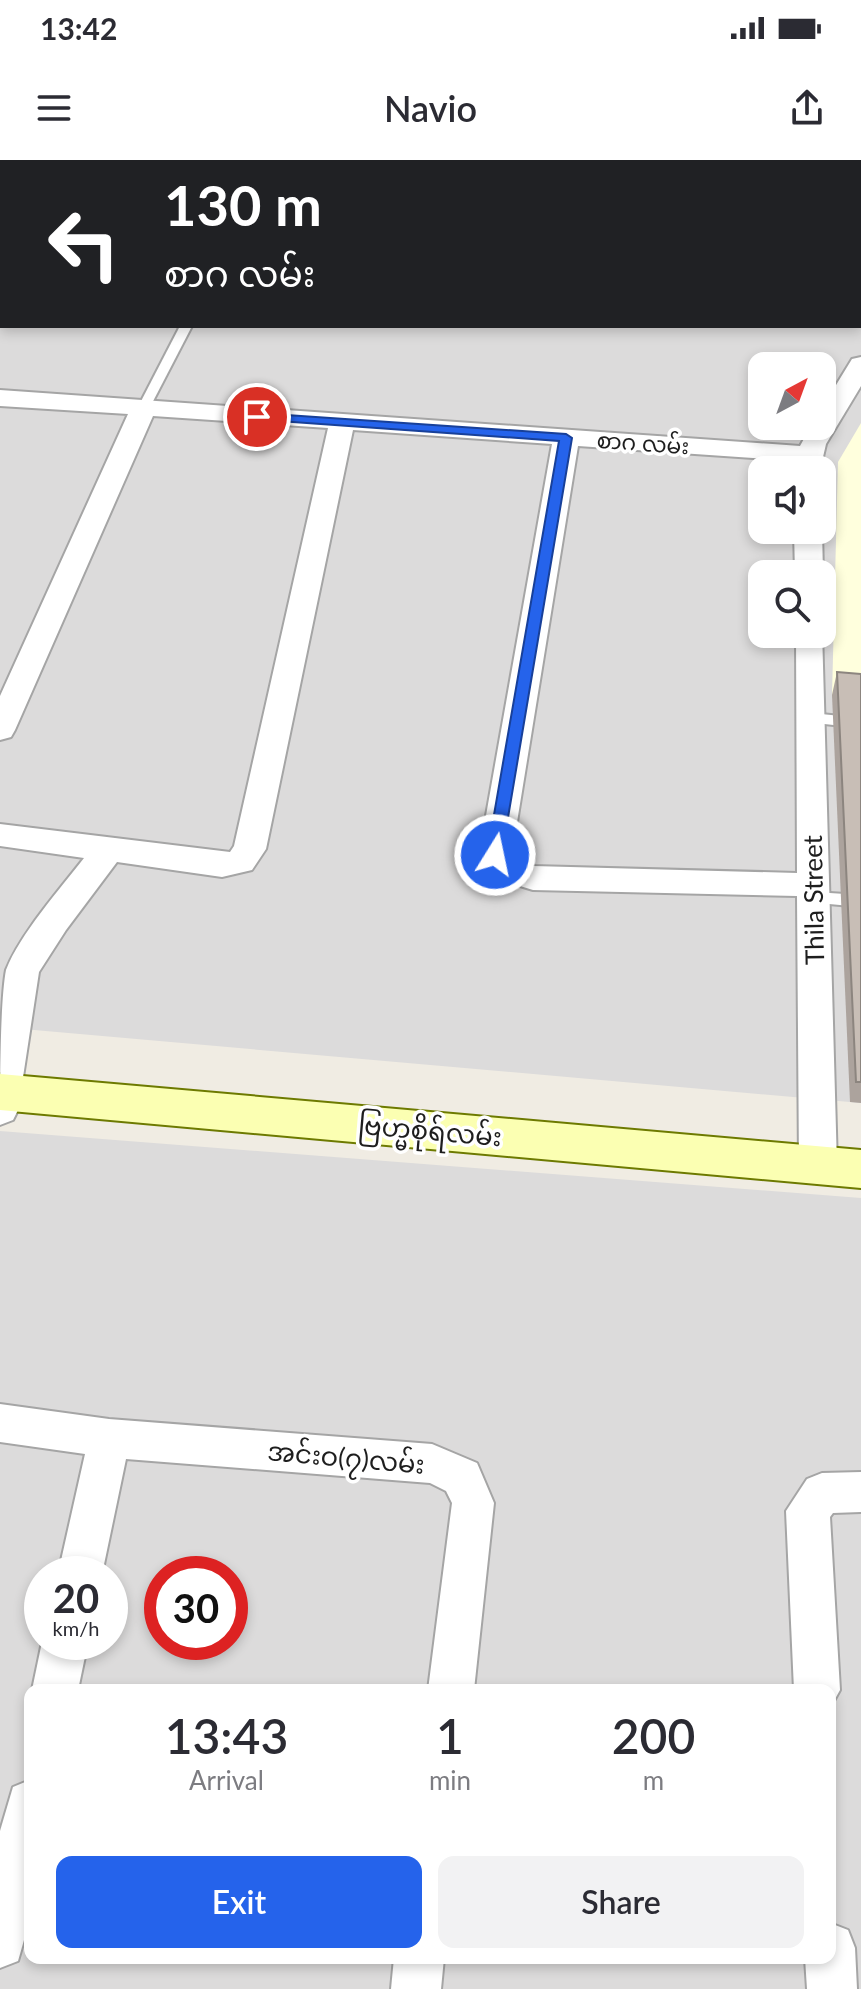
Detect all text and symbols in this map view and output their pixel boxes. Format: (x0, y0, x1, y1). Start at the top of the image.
text: 13:42 (40, 10, 117, 46)
icon: menu (32, 86, 76, 130)
text: Navio (384, 86, 477, 130)
icon: share (785, 86, 829, 130)
text: 130 m (164, 171, 322, 238)
icon: left (32, 192, 136, 296)
text: စာဂ လမ်း (164, 251, 315, 295)
north arrow (748, 352, 836, 440)
map controls (748, 352, 836, 648)
pin (223, 383, 291, 451)
icon: arrive (235, 395, 279, 439)
street label: စာဂ လမ်း (596, 425, 690, 459)
button: sound (748, 456, 836, 544)
button: search (748, 560, 836, 648)
position arrow (453, 813, 537, 897)
street label: Thila Street (796, 834, 830, 965)
street label: ဗြဟ္မစိုရ်လမ်း (356, 1108, 503, 1159)
street label: အင်းဝ(၇)လမ်း (266, 1434, 426, 1486)
speed limit sign: 30 (144, 1556, 248, 1660)
text: 20 (53, 1574, 99, 1622)
text: km/h (53, 1616, 99, 1640)
text: 13:43 (165, 1707, 288, 1764)
text: 1 (436, 1707, 464, 1764)
text: 200 (612, 1707, 695, 1764)
text: Arrival (189, 1764, 264, 1796)
text: min (429, 1764, 471, 1796)
text: m (643, 1764, 664, 1796)
button: Exit (56, 1856, 422, 1948)
button: Share (438, 1856, 804, 1948)

